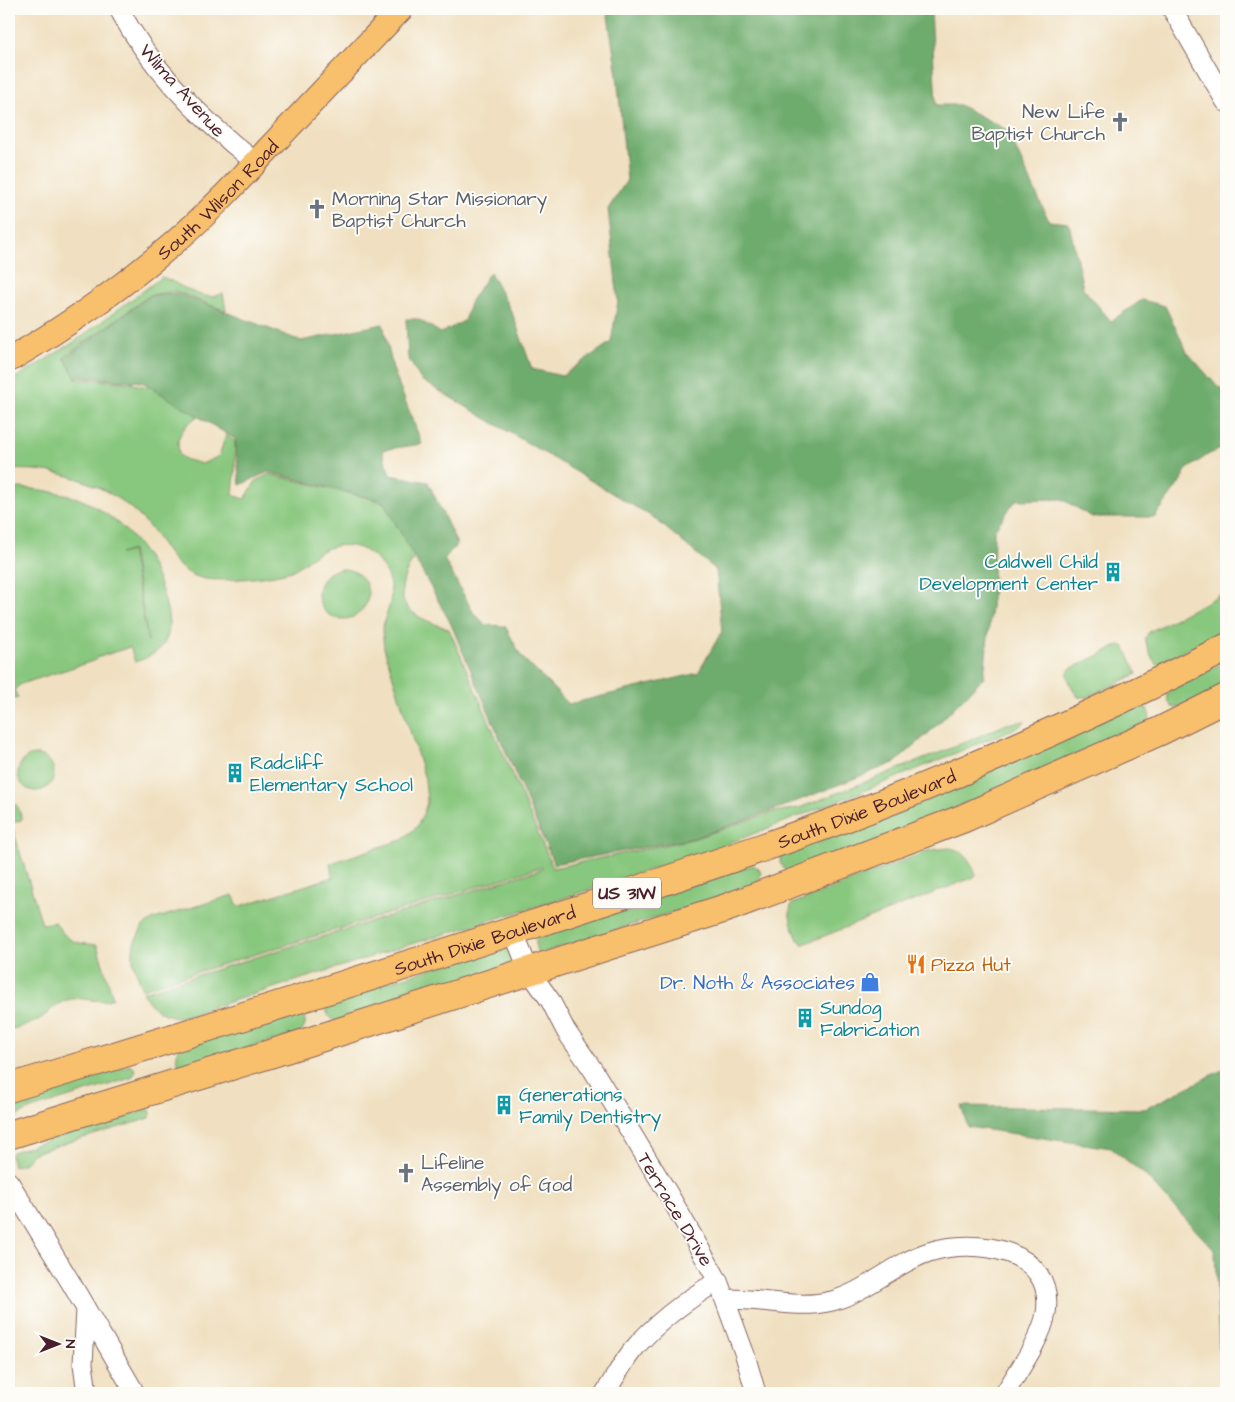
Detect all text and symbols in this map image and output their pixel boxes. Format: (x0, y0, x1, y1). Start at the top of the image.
street label: Wilma Avenue (133, 38, 231, 144)
place label: New Life Baptist Church (971, 99, 1106, 148)
church icon: New Life Baptist Church (1109, 111, 1131, 133)
street label: South Wilson Road (151, 134, 286, 267)
place label: Morning Star Missionary Baptist Church (332, 186, 548, 235)
church icon: Morning Star Missionary Baptist Church (306, 198, 328, 220)
place label: Caldwell Child Development Center (919, 549, 1099, 598)
building icon: Caldwell Child Development Center (1102, 561, 1124, 583)
place label: Radcliff Elementary School (250, 750, 413, 800)
building icon: Radcliff Elementary School (224, 762, 246, 784)
street label: South Dixie Boulevard (774, 763, 961, 856)
road number: US 31W (593, 878, 661, 908)
street label: South Dixie Boulevard (391, 899, 579, 983)
place label: Pizza Hut (931, 952, 1011, 979)
restaurant icon: Pizza Hut (905, 953, 927, 975)
place label: Dr. Noth & Associates (660, 970, 855, 997)
shop icon: Dr. Noth & Associates (859, 971, 881, 993)
place label: Sundog Fabrication (820, 995, 919, 1044)
building icon: Sundog Fabrication (794, 1007, 816, 1029)
place label: Generations Family Dentistry (519, 1082, 662, 1132)
building icon: Generations Family Dentistry (493, 1094, 515, 1116)
street label: Terrace Drive (630, 1148, 719, 1272)
place label: Lifeline Assembly of God (421, 1150, 572, 1200)
church icon: Lifeline Assembly of God (395, 1162, 417, 1184)
north arrow (32, 1320, 82, 1370)
text: N (60, 1340, 80, 1349)

